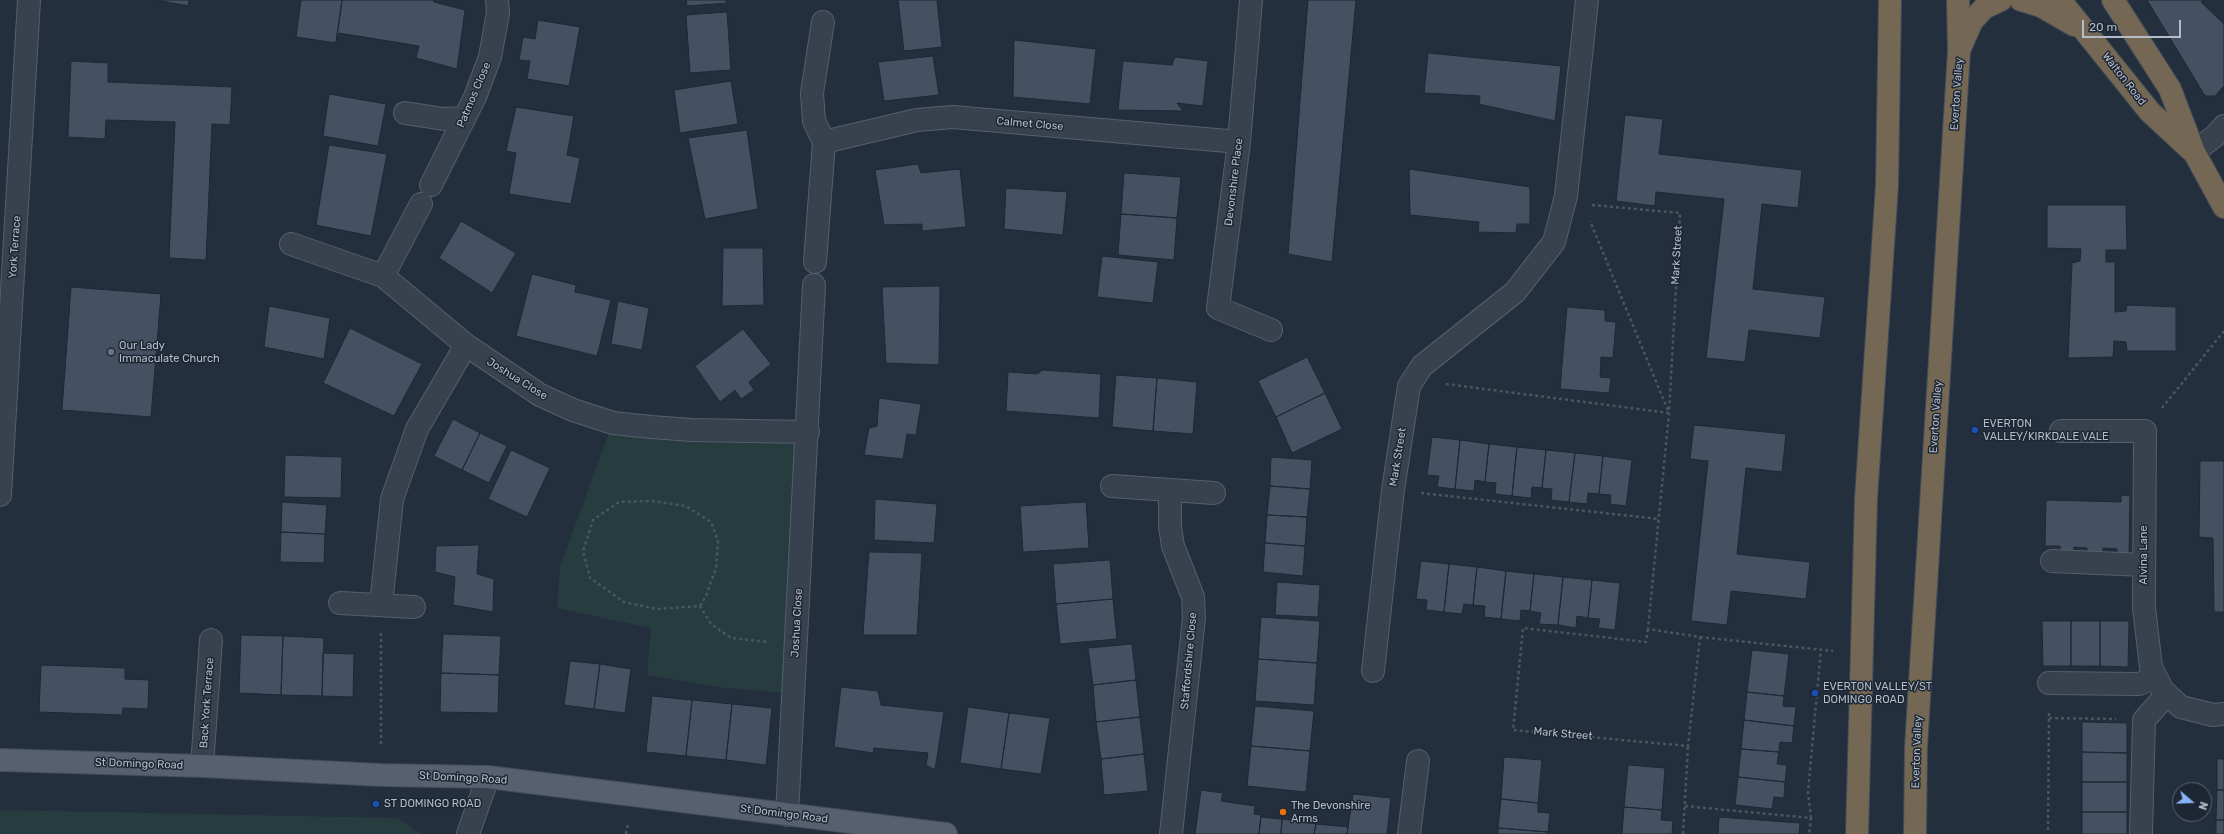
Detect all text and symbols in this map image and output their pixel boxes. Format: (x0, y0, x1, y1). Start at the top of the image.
scale bar (2084, 12, 2183, 38)
text: 20 m (2089, 20, 2117, 34)
street label: Walton Road (2099, 50, 2149, 108)
street label: Everton Valley (1948, 57, 1966, 131)
street label: Patmos Close (454, 60, 494, 130)
street label: Calmet Close (996, 115, 1064, 133)
street label: Devonshire Place (1222, 137, 1246, 227)
street label: York Terrace (6, 215, 24, 279)
street label: Mark Street (1669, 225, 1685, 285)
place label: Our Lady Immaculate Church (119, 339, 220, 365)
marker: Our Lady Immaculate Church (106, 347, 116, 357)
street label: Joshua Close (484, 355, 550, 403)
street label: Everton Valley (1927, 380, 1945, 454)
place label: EVERTON VALLEY/KIRKDALE VALE (1983, 417, 2109, 443)
marker: EVERTON VALLEY/KIRKDALE VALE (1970, 425, 1980, 435)
street label: Mark Street (1387, 427, 1409, 487)
street label: Alvina Lane (2137, 525, 2151, 585)
street label: Joshua Close (789, 588, 805, 658)
street label: Staffordshire Close (1178, 612, 1200, 710)
street label: Back York Terrace (197, 657, 217, 749)
place label: EVERTON VALLEY/ST DOMINGO ROAD (1823, 680, 1932, 706)
marker: EVERTON VALLEY/ST DOMINGO ROAD (1810, 688, 1820, 698)
street label: Everton Valley (1909, 715, 1925, 789)
street label: Mark Street (1533, 725, 1593, 743)
street label: St Domingo Road (95, 756, 183, 772)
street label: St Domingo Road (418, 769, 508, 787)
north arrow (2172, 782, 2212, 822)
place label: ST DOMINGO ROAD (384, 797, 481, 811)
marker: ST DOMINGO ROAD (371, 799, 381, 809)
place label: The Devonshire Arms (1291, 799, 1370, 825)
text: N (2195, 800, 2210, 812)
street label: St Domingo Road (739, 802, 829, 826)
marker: The Devonshire Arms (1278, 807, 1288, 817)

